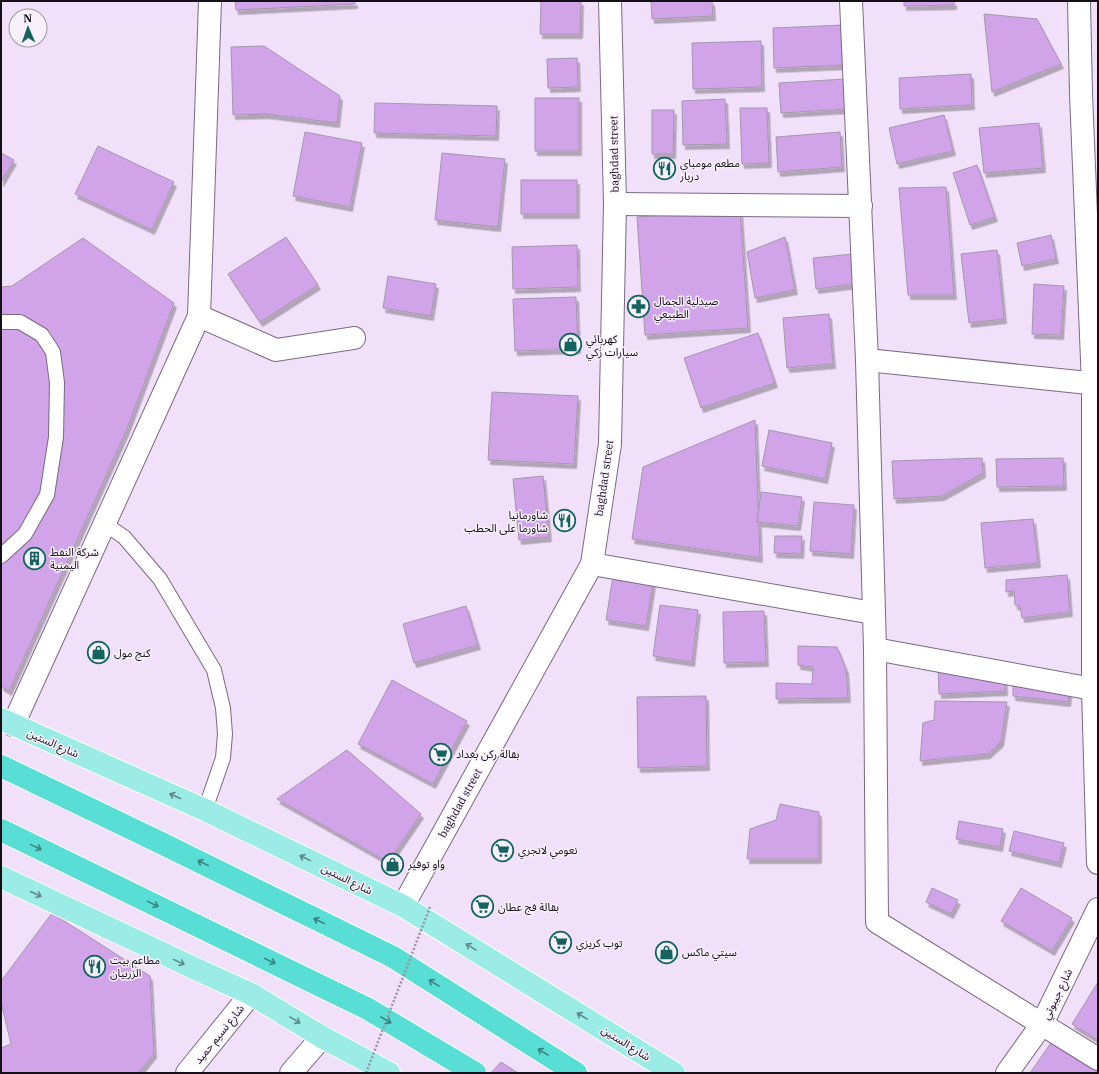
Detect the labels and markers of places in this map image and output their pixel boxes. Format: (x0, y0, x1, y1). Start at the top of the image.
restaurant icon: مطعم مومباي دربار (652, 156, 678, 182)
place label: مطعم مومباي دربار (679, 156, 740, 183)
pharmacy icon: صيدلية الجمال الطبيعي (625, 294, 651, 320)
place label: صيدلية الجمال الطبيعي (654, 294, 719, 324)
shop icon: كهربائي سيارات زكي (558, 332, 584, 358)
place label: كهربائي سيارات زكي (586, 332, 638, 362)
place label: شاورمانيا شاورما على الحطب (464, 508, 548, 535)
restaurant icon: شاورمانيا شاورما على الحطب (551, 508, 577, 534)
building icon: شركة النفط اليمنية (22, 545, 48, 571)
place label: شركة النفط اليمنية (50, 545, 99, 572)
shop icon: كنج مول (86, 640, 112, 666)
place label: كنج مول (114, 646, 151, 661)
supermarket icon: بقالة ركن بغداد (427, 741, 453, 767)
place label: بقالة ركن بغداد (456, 747, 520, 761)
supermarket icon: نعومي لانجري (490, 837, 516, 863)
place label: نعومي لانجري (518, 843, 577, 860)
shop icon: واو توفير (379, 851, 405, 877)
place label: واو توفير (407, 857, 445, 871)
supermarket icon: بقالة فج عطان (469, 894, 495, 920)
place label: بقالة فج عطان (498, 900, 559, 915)
supermarket icon: توب كريزي (548, 930, 574, 956)
place label: توب كريزي (576, 936, 623, 953)
shop icon: سيتي ماكس (653, 939, 679, 965)
place label: سيتي ماكس (682, 945, 737, 962)
restaurant icon: مطاعم بيت الزربيان (81, 953, 107, 979)
place label: مطاعم بيت الزربيان (110, 953, 160, 980)

